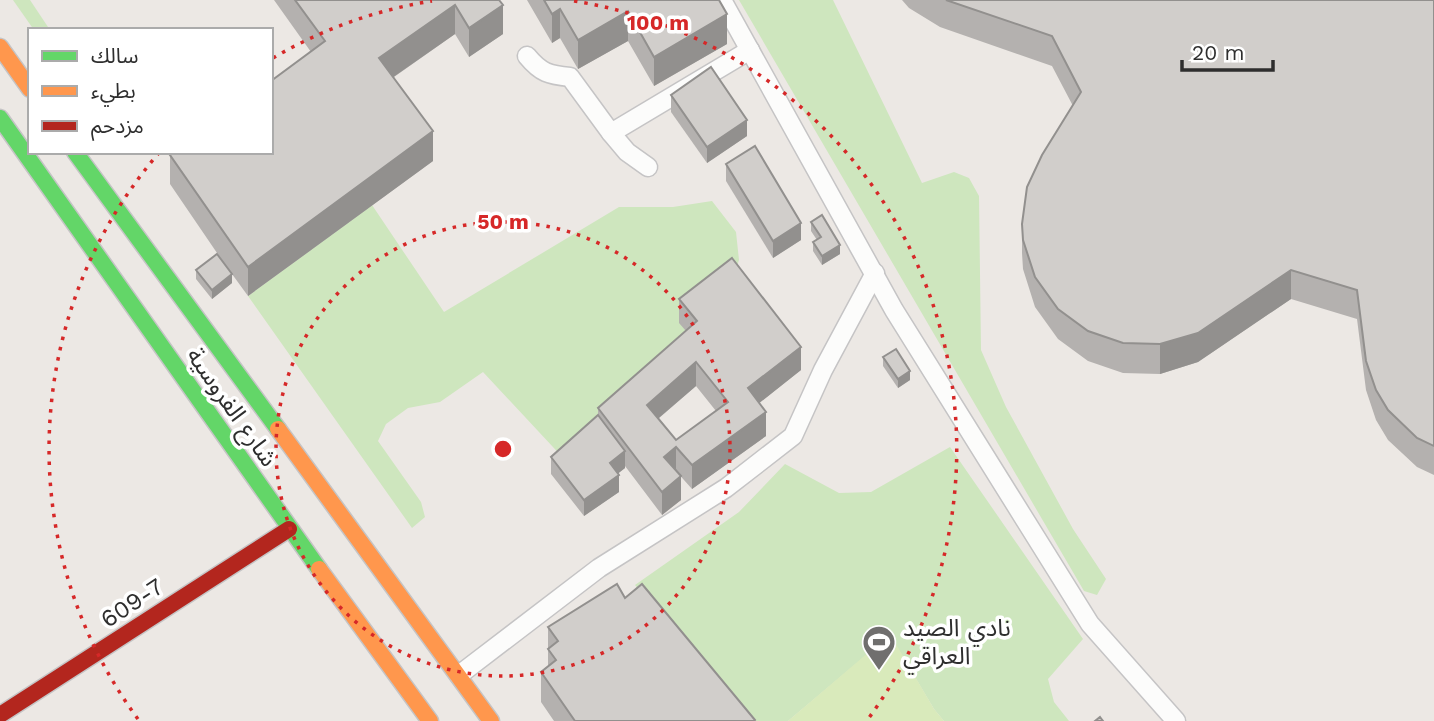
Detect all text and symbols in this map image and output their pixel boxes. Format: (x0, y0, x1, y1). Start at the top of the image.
text: 100 m (627, 10, 689, 35)
legend (28, 28, 273, 154)
scale bar (1182, 28, 1273, 72)
text: 20 m (1192, 40, 1244, 65)
text: سالك (91, 43, 138, 68)
text: بطيء (91, 78, 136, 107)
text: مزدحم (91, 113, 144, 141)
text: 50 m (477, 209, 529, 234)
street label: شارع الفروسية (178, 342, 283, 473)
centre of rings (491, 437, 515, 461)
street label: 609-7 (96, 573, 168, 633)
place label: نادي الصيد العراقي (903, 614, 1011, 675)
sports icon: نادي الصيد العراقي (860, 623, 898, 672)

